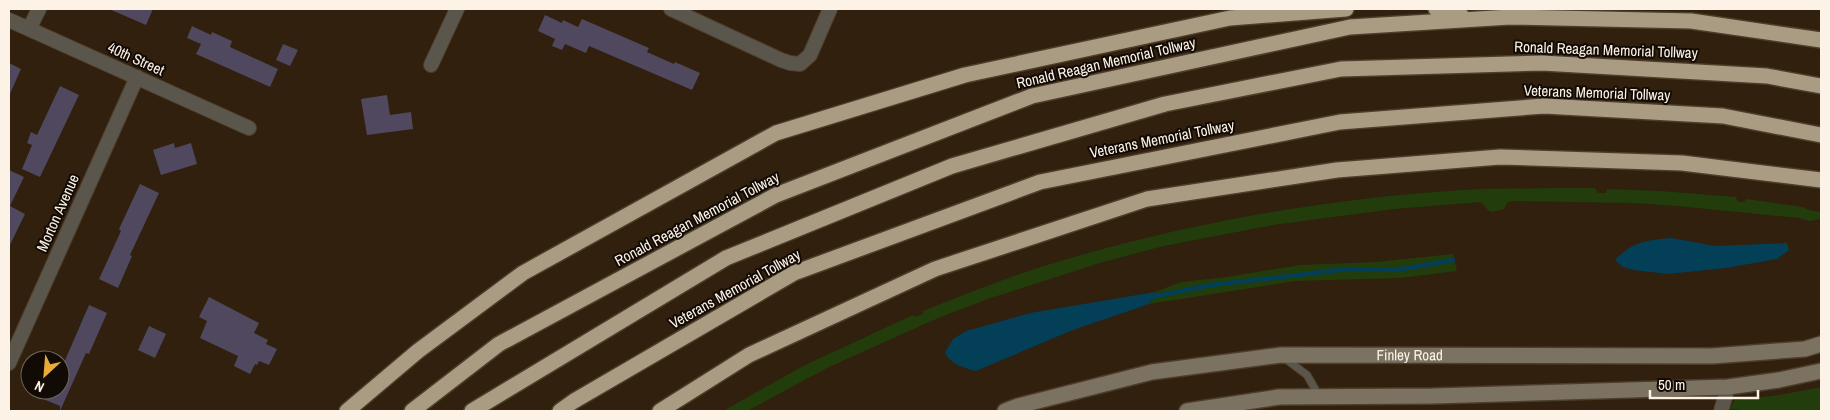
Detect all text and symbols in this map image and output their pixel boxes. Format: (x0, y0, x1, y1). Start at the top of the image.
street label: Ronald Reagan Memorial Tollway (1014, 31, 1199, 93)
street label: Ronald Reagan Memorial Tollway (1514, 36, 1699, 63)
street label: 40th Street (104, 37, 168, 81)
street label: Veterans Memorial Tollway (1523, 79, 1672, 106)
street label: Veterans Memorial Tollway (1088, 114, 1237, 163)
street label: Ronald Reagan Memorial Tollway (611, 166, 784, 271)
street label: Morton Avenue (31, 171, 84, 255)
street label: Veterans Memorial Tollway (665, 243, 805, 333)
street label: Finley Road (1377, 344, 1443, 365)
north arrow (20, 350, 70, 400)
scale bar (1650, 368, 1758, 400)
text: 50 m (1658, 374, 1685, 395)
text: N (32, 377, 47, 397)

